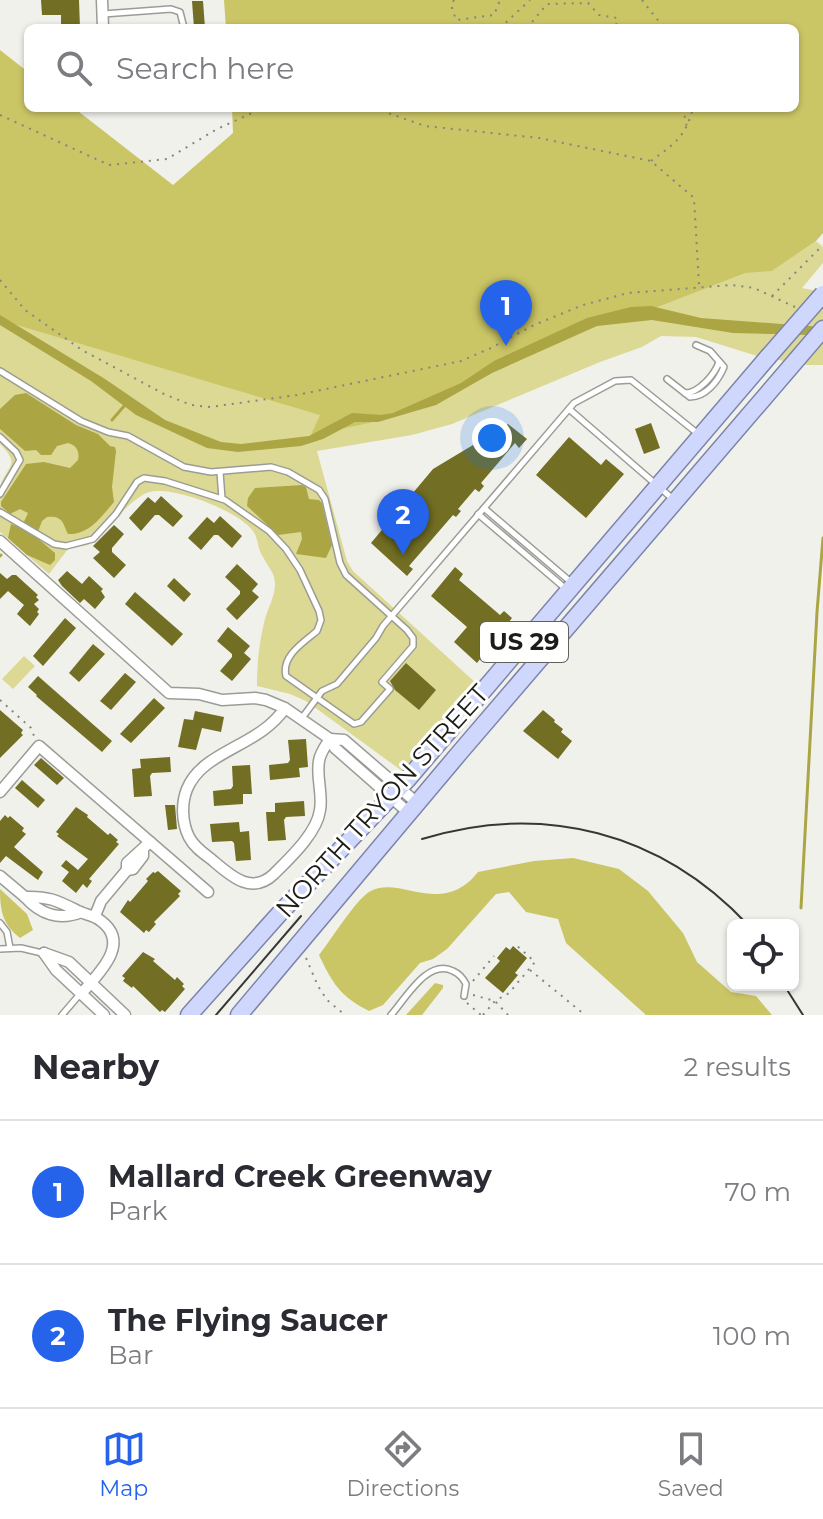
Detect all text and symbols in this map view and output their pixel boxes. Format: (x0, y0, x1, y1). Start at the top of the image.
search box (24, 24, 799, 112)
icon: search (52, 46, 96, 90)
text: Search here (116, 50, 294, 87)
pin: 1 (480, 280, 532, 346)
your location (472, 418, 512, 458)
pin: 2 (377, 489, 429, 555)
road number: US 29 (480, 622, 568, 662)
street label: NORTH TRYON STREET (269, 678, 495, 924)
map controls (727, 919, 799, 991)
button: locate (727, 919, 799, 991)
text: Nearby (32, 1046, 159, 1088)
text: 2 results (683, 1051, 791, 1083)
text: Mallard Creek Greenway (108, 1158, 492, 1195)
text: 1 (53, 1176, 63, 1208)
text: 70 m (725, 1176, 791, 1208)
text: Park (108, 1195, 167, 1227)
text: The Flying Saucer (108, 1302, 388, 1339)
text: 2 (50, 1320, 66, 1352)
text: 100 m (713, 1320, 791, 1352)
text: Bar (108, 1339, 153, 1371)
tab: Map (99, 1427, 148, 1502)
tab: Directions (347, 1427, 459, 1502)
tab: Saved (658, 1427, 724, 1502)

